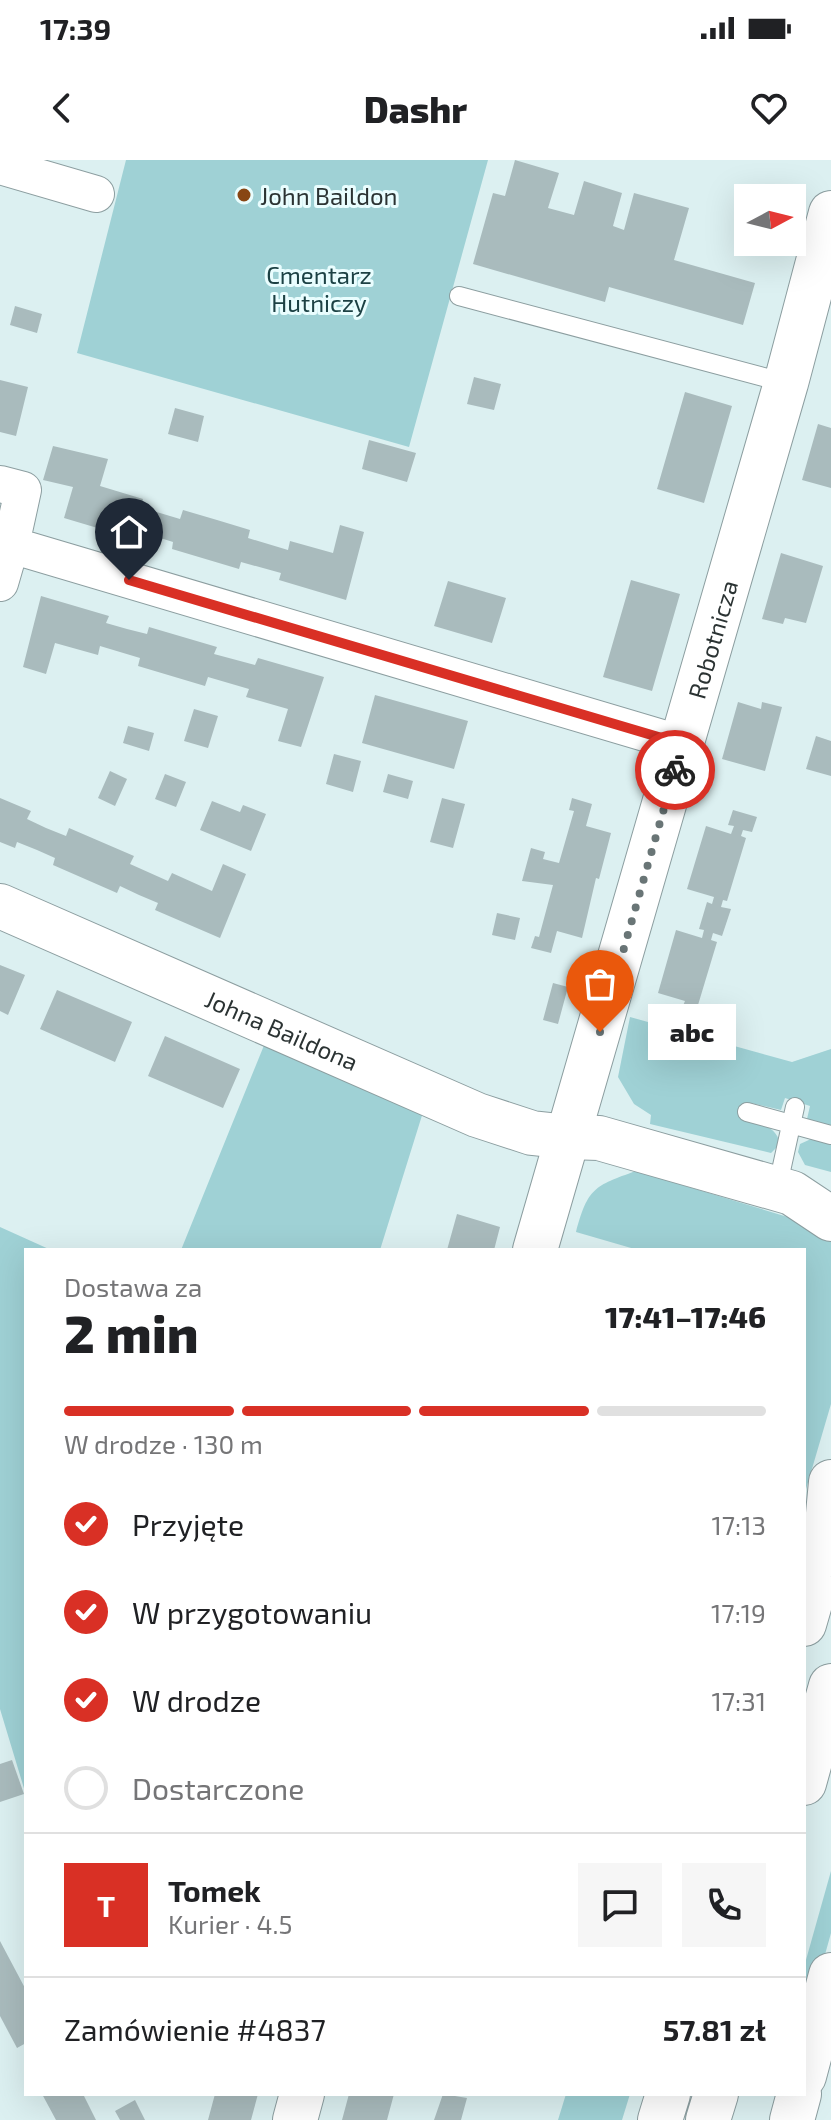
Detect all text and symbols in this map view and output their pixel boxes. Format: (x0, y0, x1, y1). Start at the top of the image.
text: 17:39 (40, 10, 111, 46)
icon: back (40, 86, 84, 130)
icon: heart (747, 86, 791, 130)
text: Dashr (364, 87, 467, 130)
place label: John Baildon (260, 181, 398, 210)
north arrow (734, 184, 806, 256)
map controls (734, 184, 806, 256)
marker: John Baildon (235, 186, 253, 204)
park label: Cmentarz Hutniczy (266, 260, 372, 317)
pin (95, 498, 163, 580)
icon: home (107, 510, 151, 554)
street label: Robotnicza (681, 577, 743, 702)
courier (635, 730, 715, 810)
icon: bike (653, 748, 697, 792)
pin (566, 950, 634, 1032)
icon: bag (578, 962, 622, 1006)
street label: Johna Baildona (201, 983, 363, 1076)
callout: abc (648, 1004, 736, 1060)
text: abc (670, 1016, 714, 1047)
text: Dostawa za (64, 1271, 202, 1302)
text: 17:41–17:46 (605, 1298, 766, 1334)
text: 2 min (64, 1301, 199, 1363)
text: W drodze · 130 m (64, 1428, 263, 1459)
icon: check (64, 1502, 108, 1546)
text: Przyjęte (132, 1506, 244, 1542)
text: 17:13 (711, 1509, 766, 1540)
icon: check (64, 1590, 108, 1634)
text: W przygotowaniu (132, 1594, 372, 1630)
text: 17:19 (711, 1597, 766, 1628)
icon: check (64, 1678, 108, 1722)
text: W drodze (132, 1682, 261, 1718)
text: 17:31 (711, 1685, 766, 1716)
text: Dostarczone (132, 1770, 304, 1806)
button: chat (578, 1863, 662, 1947)
button: phone (682, 1863, 766, 1947)
text: Tomek (168, 1872, 261, 1908)
text: T (97, 1887, 115, 1923)
text: Kurier · 4.5 (168, 1908, 292, 1939)
text: Zamówienie #4837 (64, 2011, 326, 2047)
text: 57.81 zł (663, 2011, 766, 2047)

